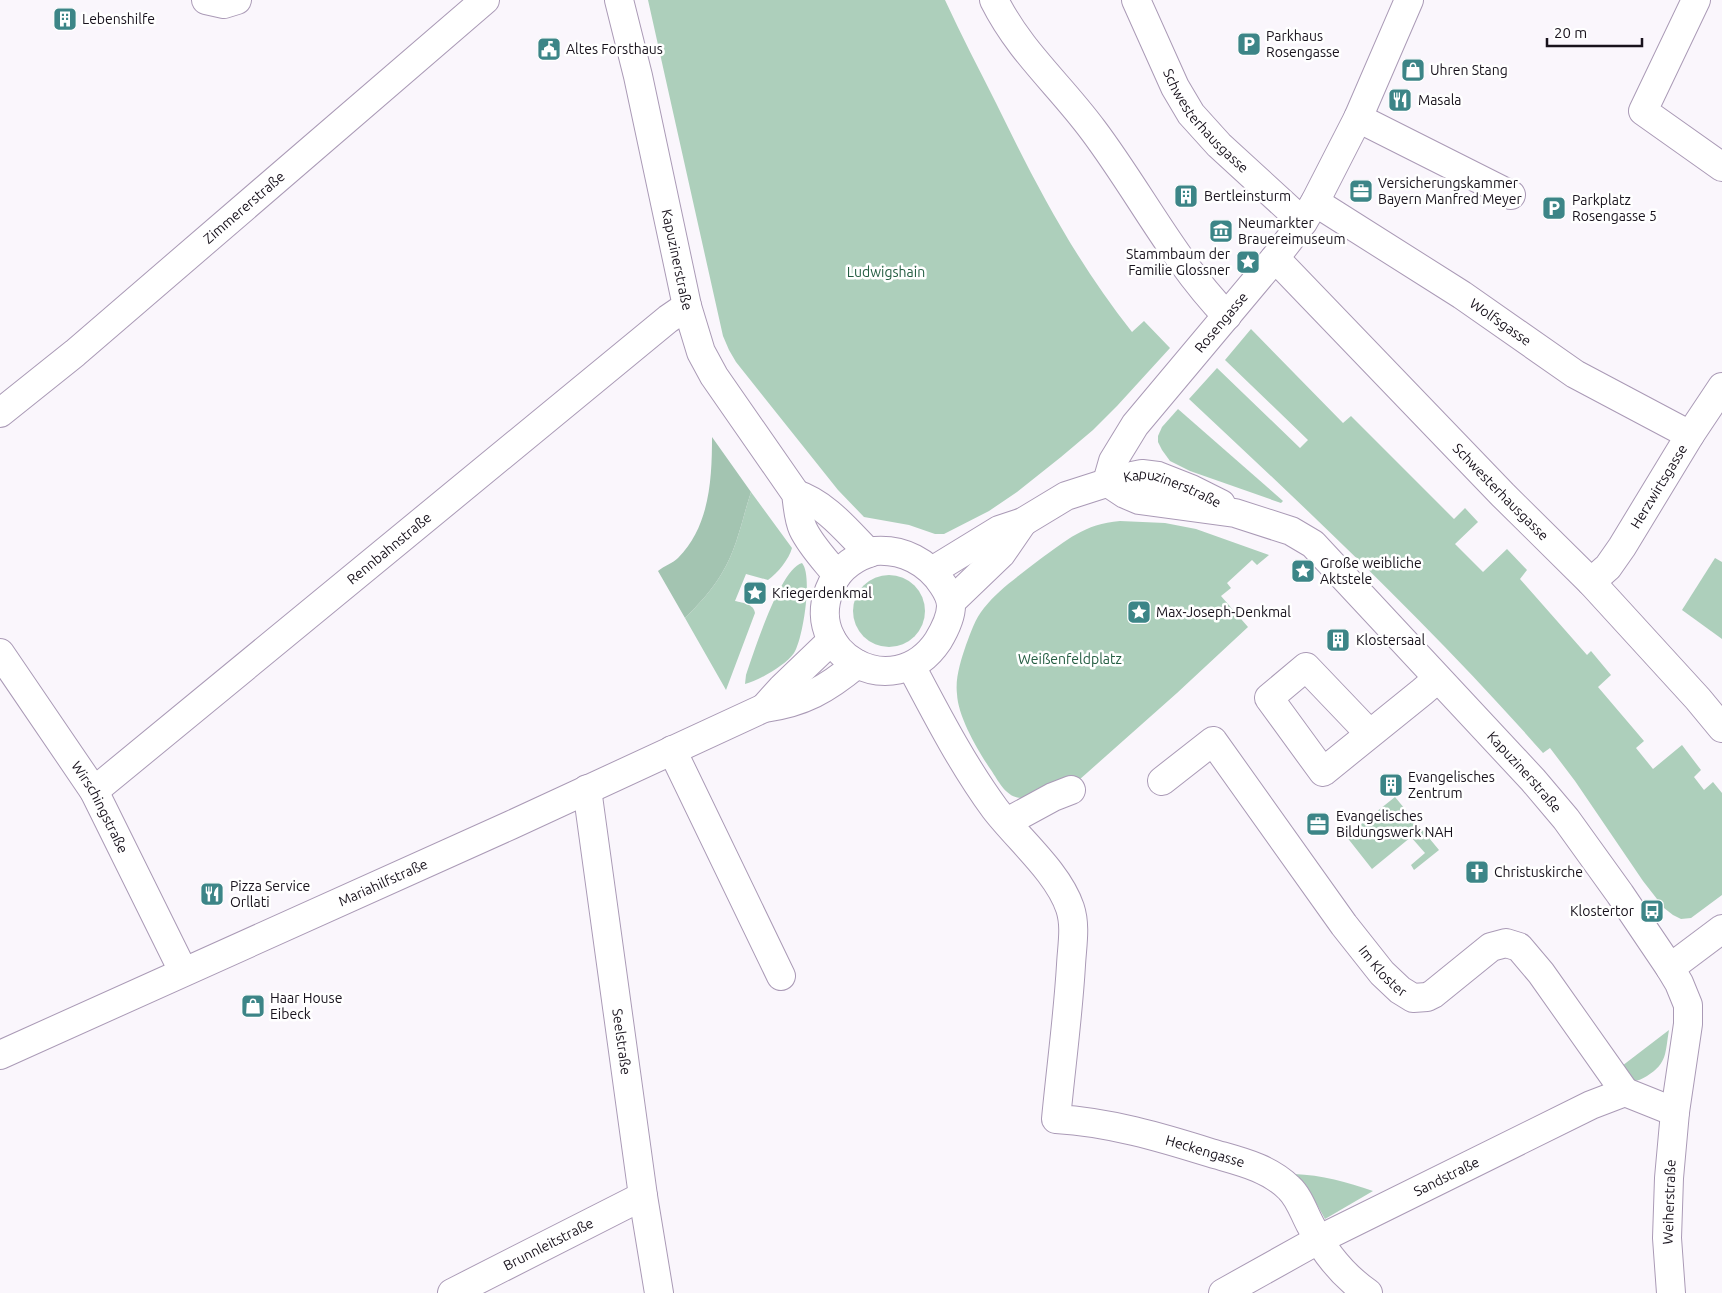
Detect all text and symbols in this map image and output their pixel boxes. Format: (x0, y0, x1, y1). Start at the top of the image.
building icon: Lebenshilfe (52, 6, 78, 32)
place label: Lebenshilfe (82, 11, 155, 27)
scale bar (1547, 15, 1642, 47)
text: 20 m (1554, 24, 1587, 41)
place label: Parkhaus Rosengasse (1266, 28, 1340, 60)
parking icon: Parkhaus Rosengasse (1236, 31, 1262, 57)
public building icon: Altes Forsthaus (536, 36, 562, 62)
place label: Altes Forsthaus (566, 41, 663, 57)
shop icon: Uhren Stang (1400, 57, 1426, 83)
place label: Uhren Stang (1430, 62, 1508, 78)
street label: Schwesterhausgasse (1160, 66, 1252, 176)
restaurant icon: Masala (1387, 87, 1413, 113)
place label: Masala (1418, 92, 1462, 108)
street label: Zimmererstraße (200, 168, 288, 247)
place label: Versicherungskammer Bayern Manfred Meyer (1378, 175, 1522, 207)
office icon: Versicherungskammer Bayern Manfred Meyer (1348, 178, 1374, 204)
building icon: Bertleinsturm (1173, 183, 1199, 209)
place label: Bertleinsturm (1204, 188, 1291, 204)
place label: Parkplatz Rosengasse 5 (1572, 192, 1657, 224)
parking icon: Parkplatz Rosengasse 5 (1541, 195, 1567, 221)
street label: Kapuzinerstraße (659, 207, 696, 312)
place label: Neumarkter Brauereimuseum (1238, 215, 1345, 247)
museum icon: Neumarkter Brauereimuseum (1208, 218, 1234, 244)
place label: Stammbaum der Familie Glossner (1126, 246, 1231, 278)
place icon: Stammbaum der Familie Glossner (1235, 249, 1261, 275)
park label: Ludwigshain (847, 264, 925, 280)
street label: Rosengasse (1191, 289, 1251, 356)
street label: Wolfsgasse (1467, 295, 1534, 349)
street label: Schwesterhausgasse (1450, 440, 1552, 543)
street label: Herzwirtsgasse (1627, 441, 1690, 531)
street label: Kapuzinerstraße (1122, 466, 1224, 511)
street label: Rennbahnstraße (344, 509, 434, 588)
place label: Große weibliche Aktstele (1320, 555, 1422, 587)
place icon: Große weibliche Aktstele (1290, 558, 1316, 584)
place icon: Kriegerdenkmal (742, 580, 768, 606)
place label: Kriegerdenkmal (772, 585, 872, 601)
place icon: Max-Joseph-Denkmal (1126, 599, 1152, 625)
place label: Max-Joseph-Denkmal (1156, 604, 1291, 620)
building icon: Klostersaal (1325, 627, 1351, 653)
place label: Klostersaal (1356, 632, 1425, 648)
park label: Weißenfeldplatz (1018, 651, 1122, 667)
street label: Kapuzinerstraße (1484, 728, 1565, 816)
street label: Wirschingstraße (68, 758, 131, 856)
place label: Evangelisches Zentrum (1408, 769, 1495, 801)
building icon: Evangelisches Zentrum (1378, 772, 1404, 798)
place label: Evangelisches Bildungswerk NAH (1336, 808, 1453, 840)
office icon: Evangelisches Bildungswerk NAH (1305, 811, 1331, 837)
street label: Mariahilfstraße (336, 856, 430, 910)
church icon: Christuskirche (1464, 859, 1490, 885)
place label: Christuskirche (1494, 864, 1583, 880)
place label: Pizza Service Orllati (230, 878, 310, 910)
restaurant icon: Pizza Service Orllati (199, 881, 225, 907)
bus stop icon: Klostertor (1639, 898, 1665, 924)
place label: Klostertor (1570, 903, 1635, 919)
street label: Im Kloster (1355, 942, 1410, 1000)
place label: Haar House Eibeck (270, 990, 342, 1022)
shop icon: Haar House Eibeck (240, 993, 266, 1019)
street label: Seelstraße (609, 1007, 634, 1076)
street label: Heckengasse (1164, 1132, 1247, 1170)
street label: Sandstraße (1411, 1154, 1482, 1199)
street label: Weiherstraße (1660, 1159, 1678, 1245)
street label: Brunnleitstraße (501, 1215, 596, 1274)

